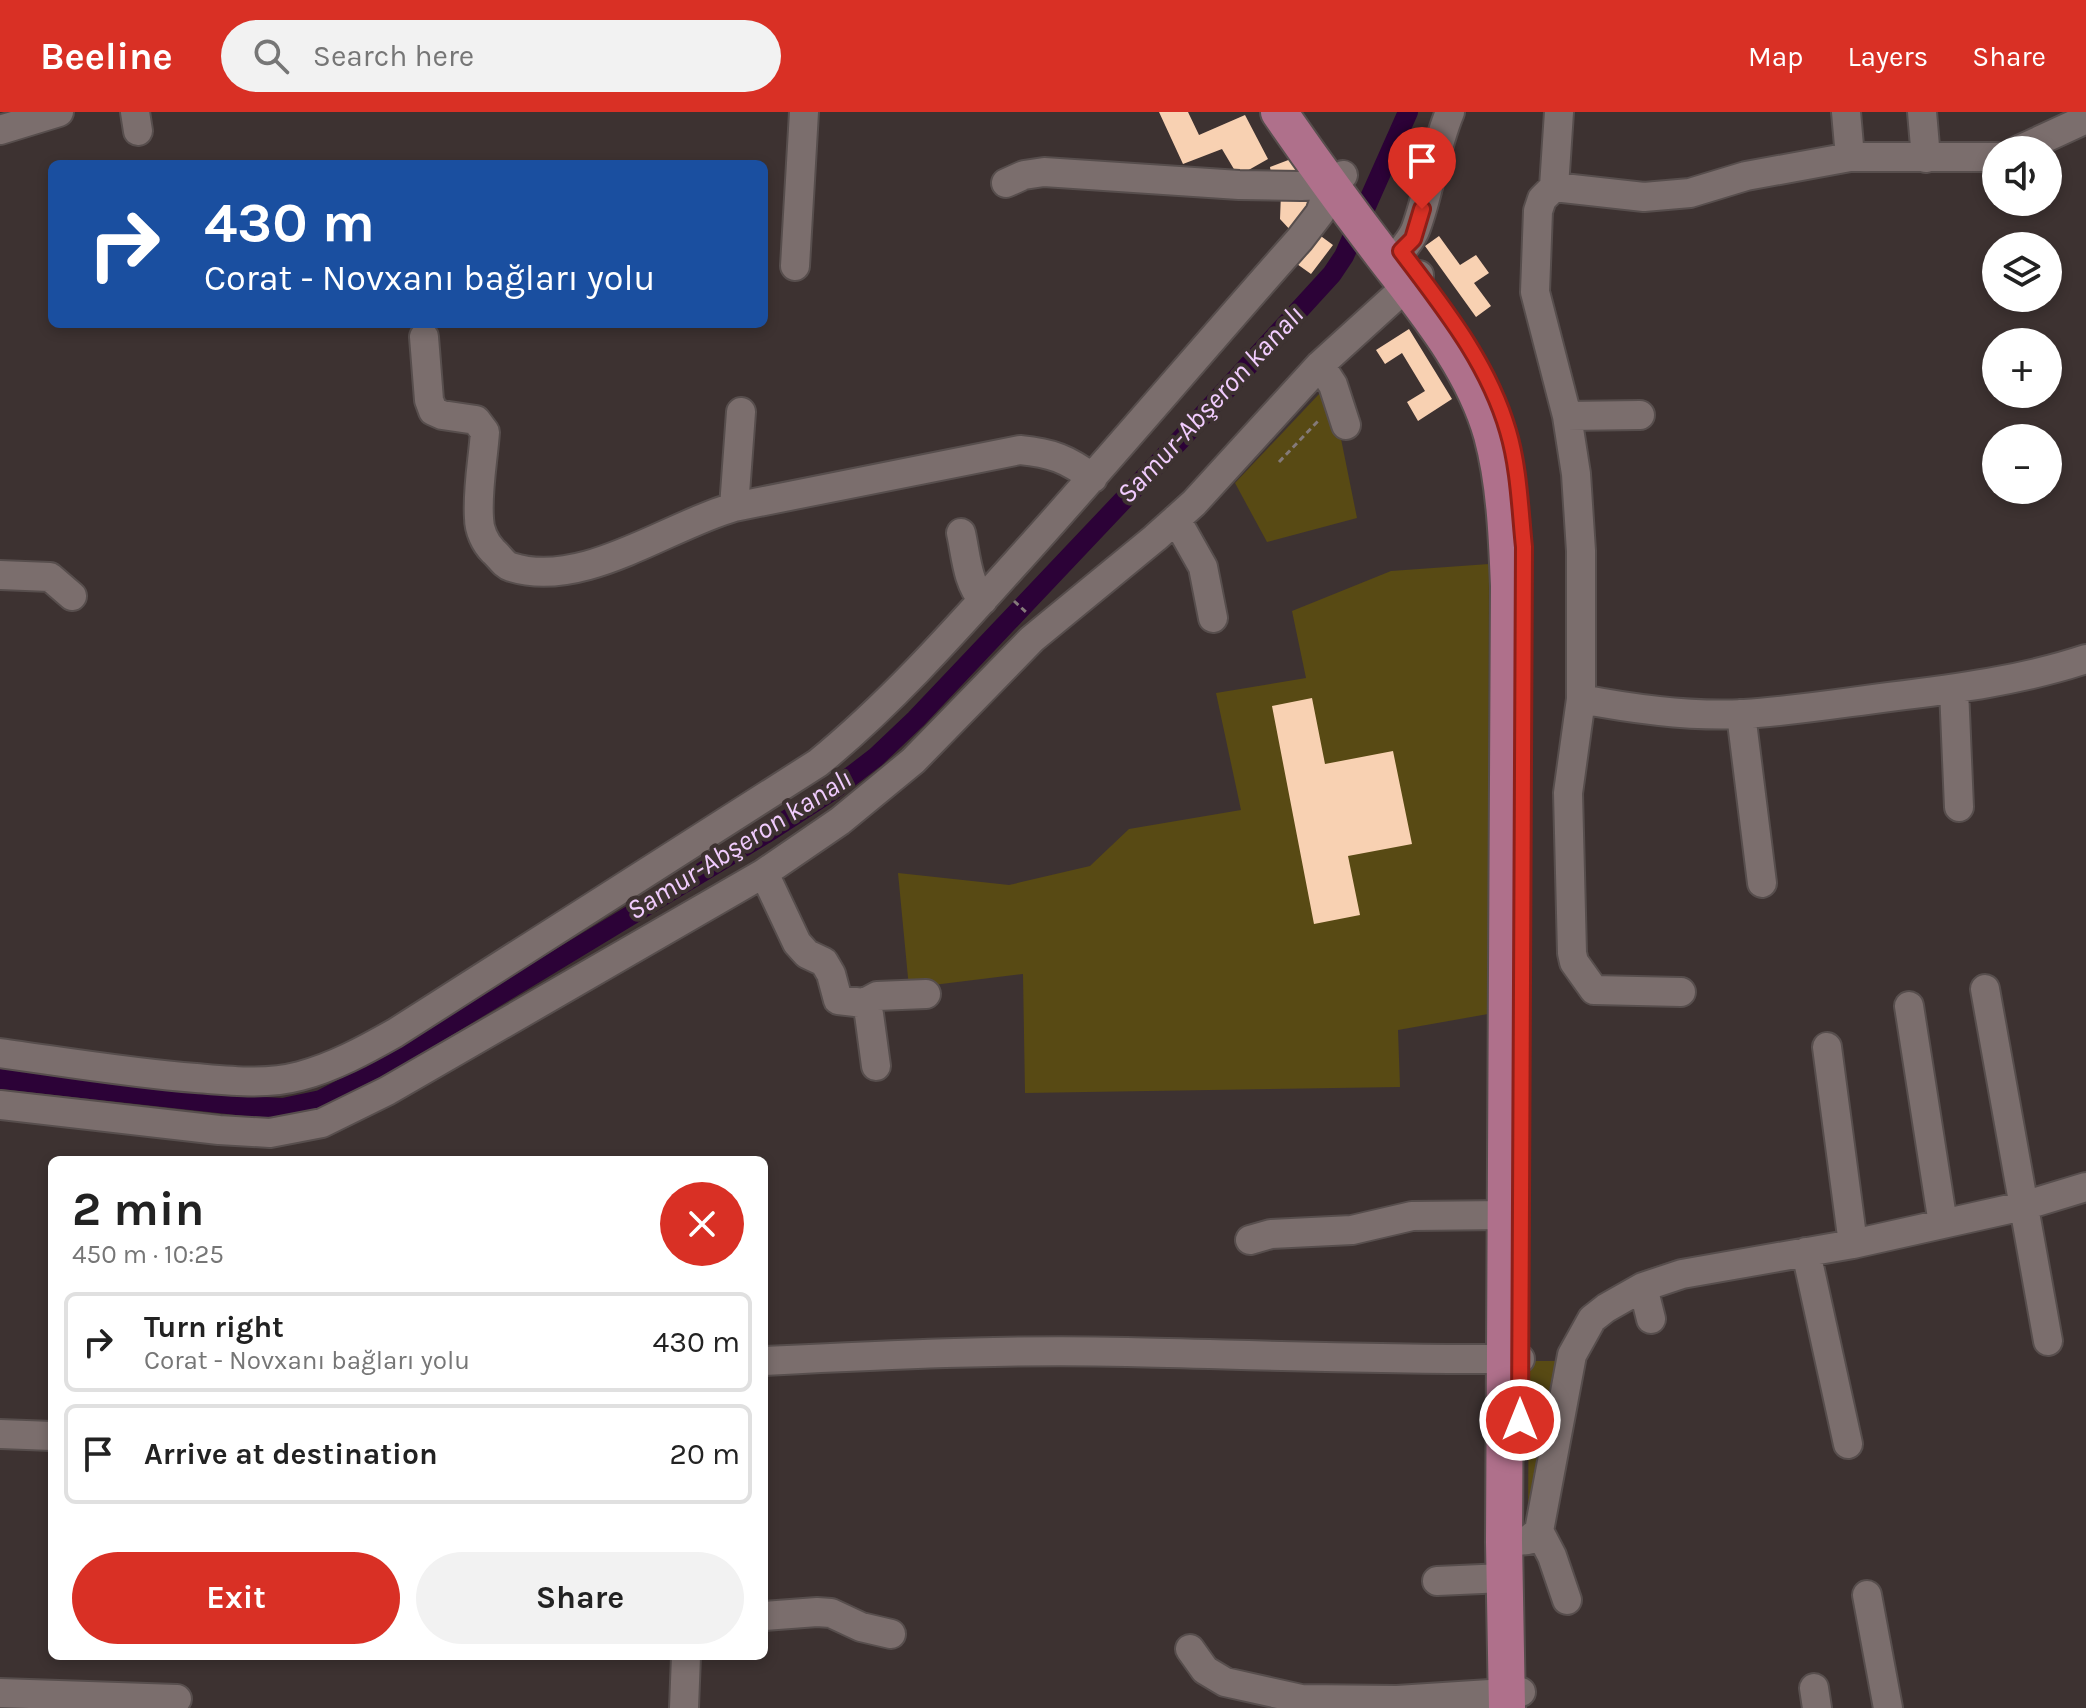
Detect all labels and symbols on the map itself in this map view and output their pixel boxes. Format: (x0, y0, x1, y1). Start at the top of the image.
pin (1388, 127, 1456, 209)
water label: Samur-Abşeron kanalı (1110, 298, 1310, 510)
water label: Samur-Abşeron kanalı (621, 761, 857, 927)
position arrow (1478, 1378, 1562, 1462)

